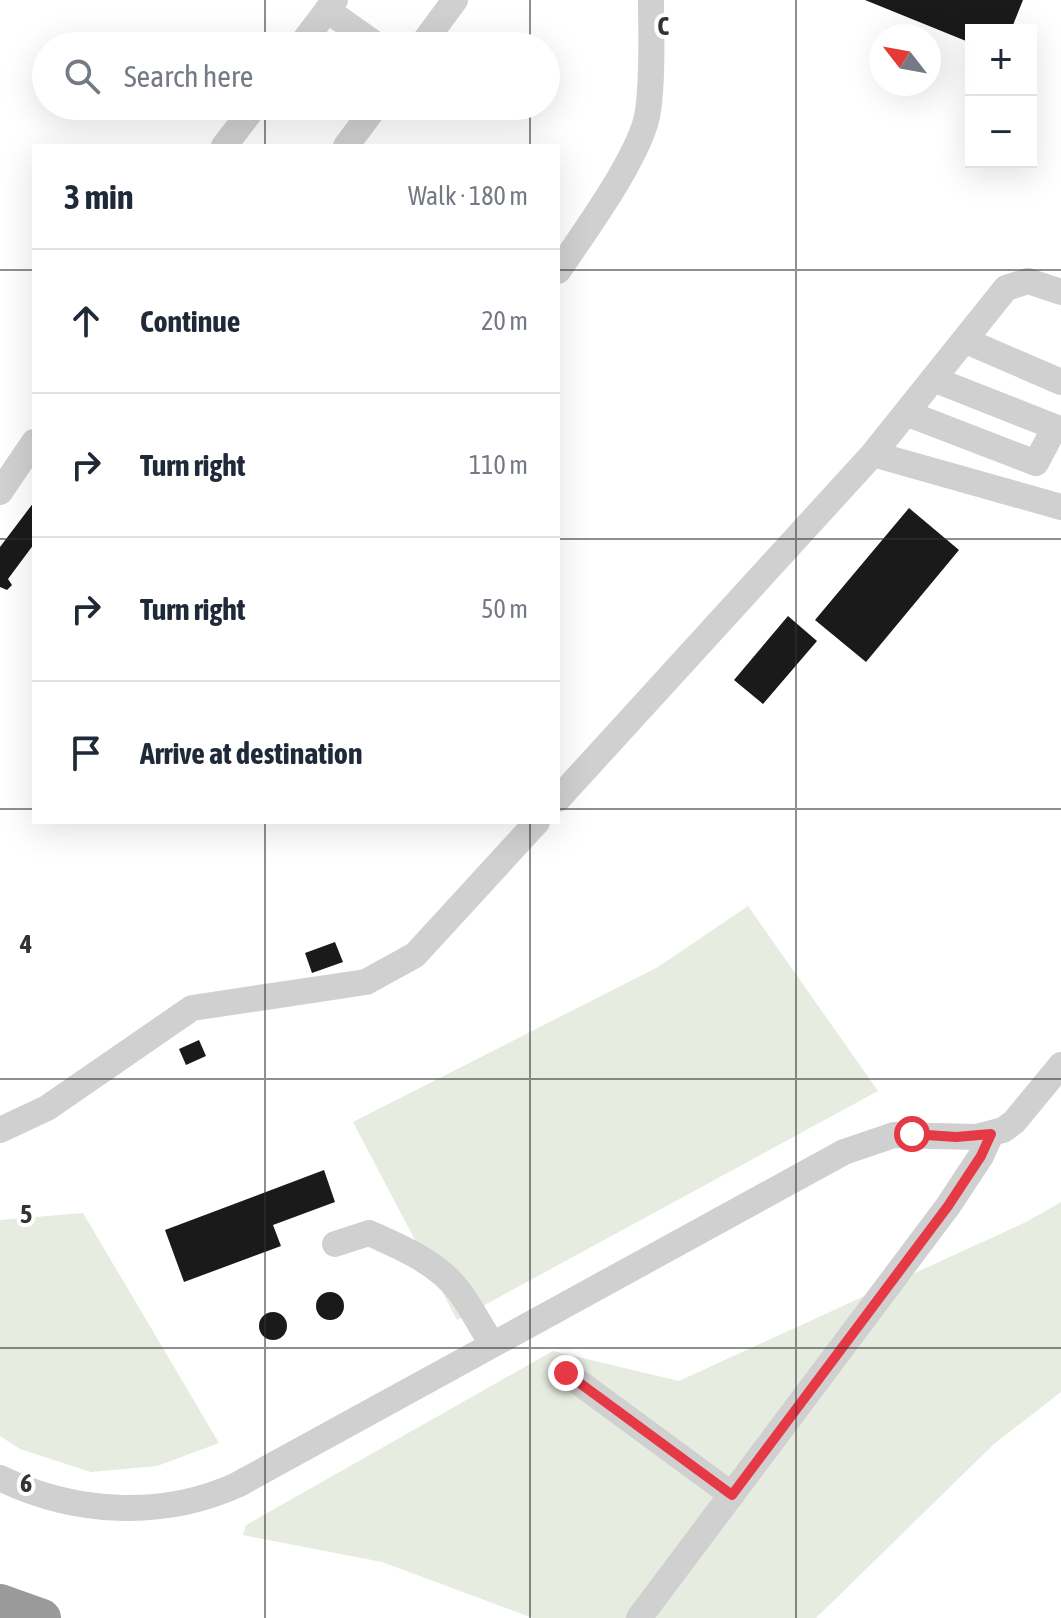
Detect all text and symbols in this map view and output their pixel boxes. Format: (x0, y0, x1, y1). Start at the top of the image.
text: C (657, 11, 669, 41)
north arrow (869, 24, 941, 96)
map controls (965, 24, 1037, 168)
button: + (965, 24, 1037, 96)
search box (32, 32, 560, 120)
icon: search (60, 54, 104, 98)
text: Search here (124, 59, 253, 93)
button: − (965, 96, 1037, 168)
text: 3 min (64, 177, 133, 216)
text: Walk · 180 m (408, 181, 528, 211)
icon: ahead (64, 299, 108, 343)
text: Continue (140, 304, 240, 338)
text: 20 m (481, 306, 528, 336)
icon: right (64, 443, 108, 487)
text: Turn right (140, 448, 246, 482)
text: 110 m (469, 450, 528, 480)
icon: right (64, 587, 108, 631)
text: Turn right (140, 592, 246, 626)
text: 50 m (481, 594, 528, 624)
icon: arrive (64, 731, 108, 775)
text: Arrive at destination (140, 736, 362, 770)
text: 4 (19, 929, 32, 959)
route start (894, 1116, 930, 1152)
text: 5 (20, 1199, 32, 1229)
route end (548, 1355, 584, 1391)
text: 6 (20, 1468, 32, 1498)

